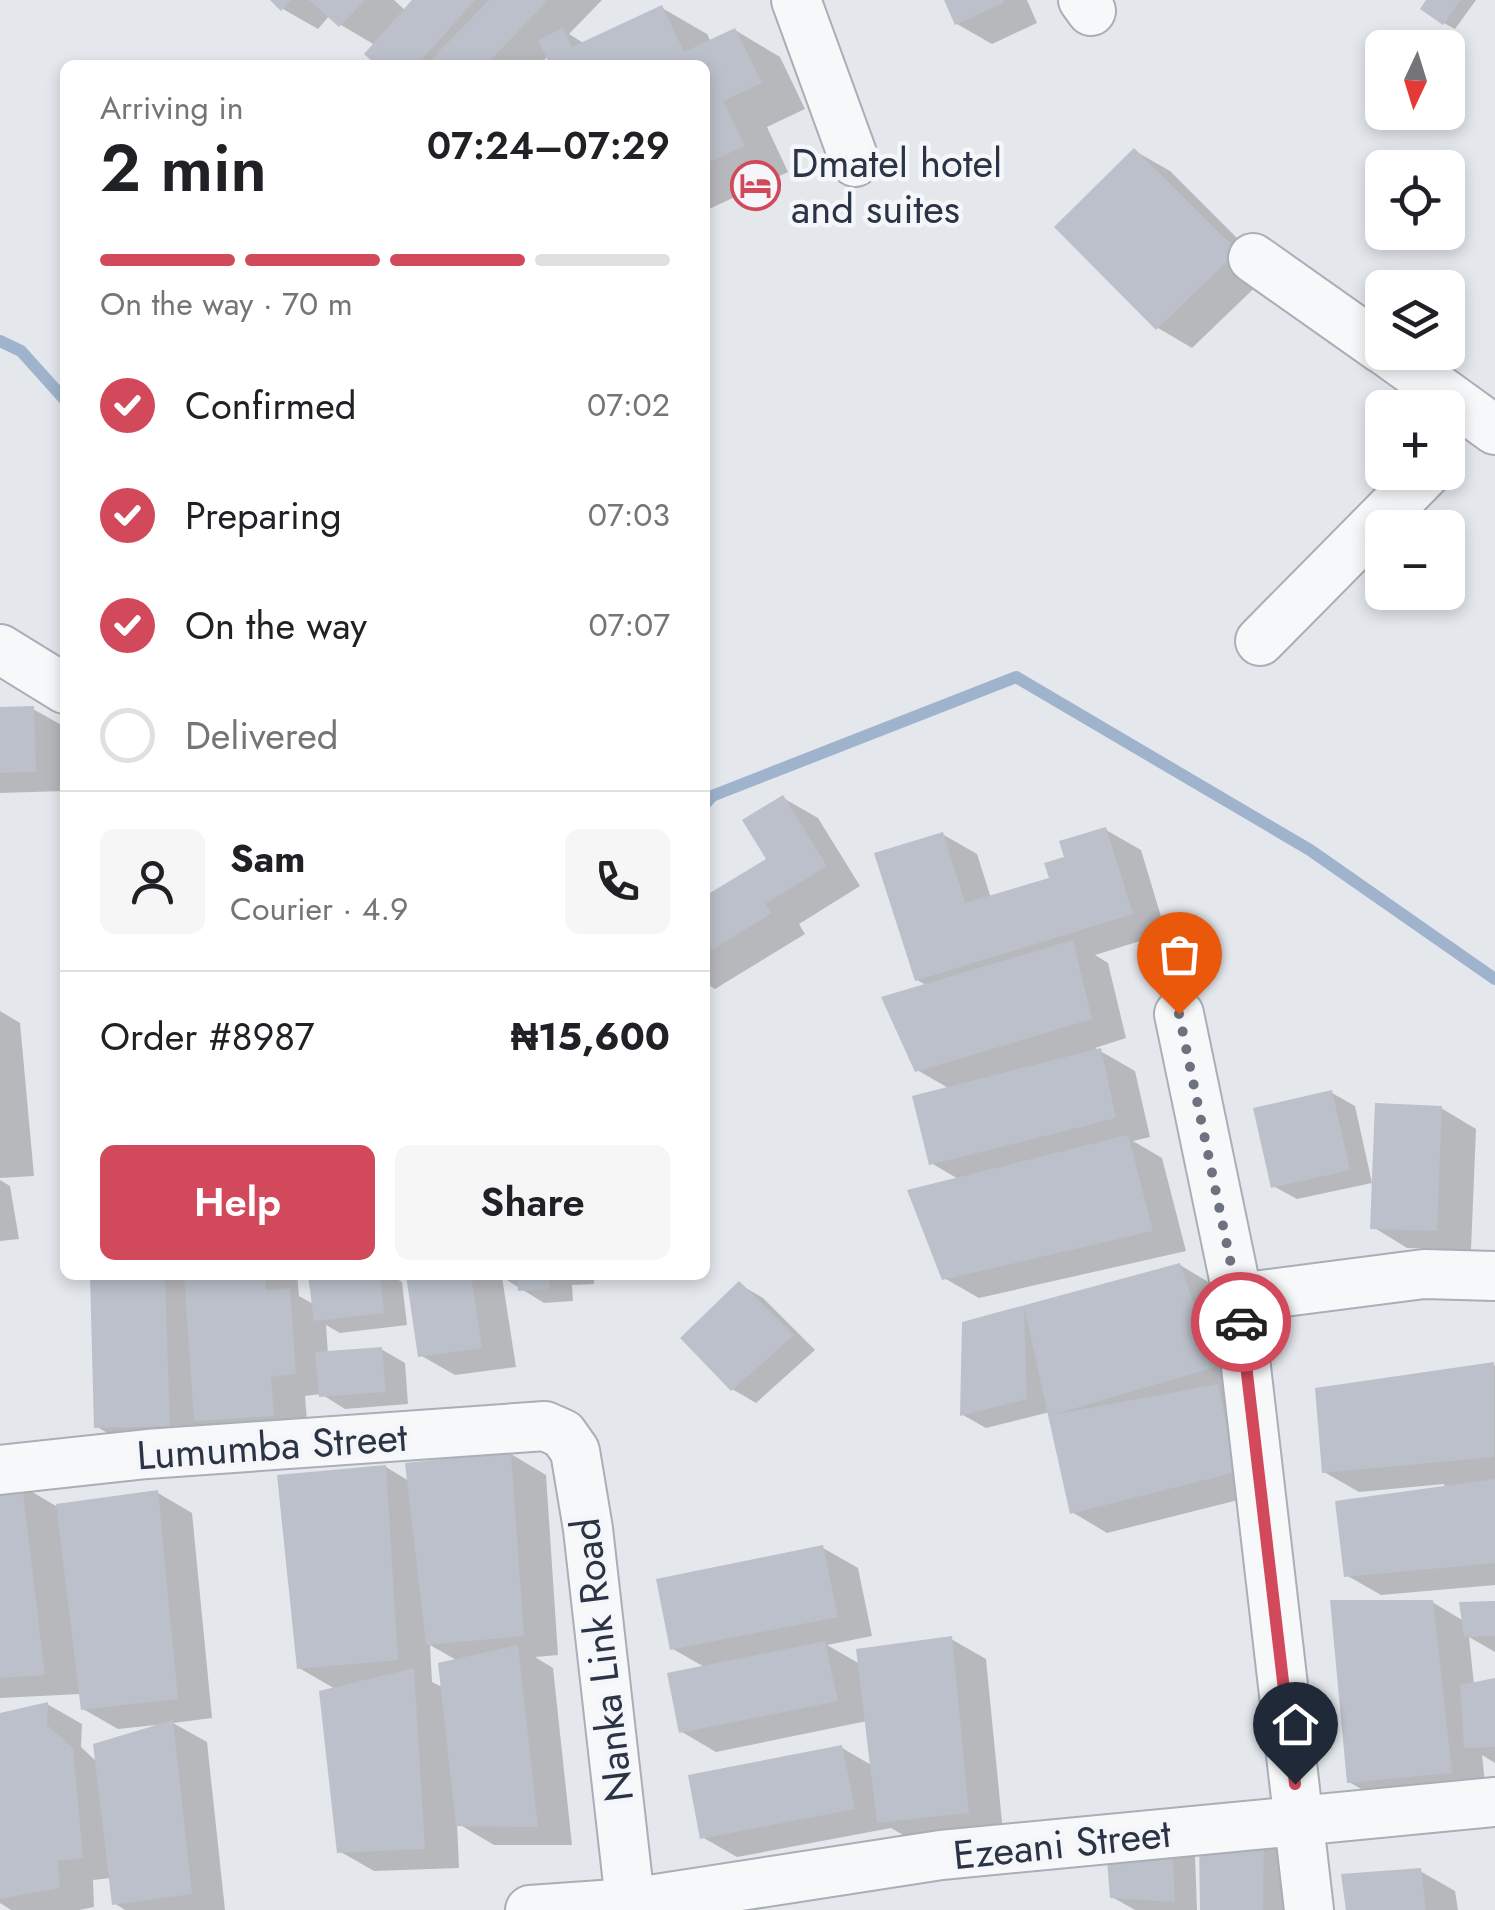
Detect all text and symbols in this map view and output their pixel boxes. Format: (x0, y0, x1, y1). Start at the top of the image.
north arrow (1365, 30, 1465, 130)
map controls (1365, 30, 1465, 610)
text: Arriving in (100, 85, 244, 131)
text: 07:24–07:29 (427, 118, 670, 173)
text: 2 min (100, 121, 267, 215)
place label: Dmatel hotel and suites (791, 134, 1002, 238)
button: locate (1365, 150, 1465, 250)
hotel icon: Dmatel hotel and suites (730, 160, 782, 212)
button: layers (1365, 270, 1465, 370)
text: On the way · 70 m (100, 281, 353, 327)
icon: check (100, 378, 155, 433)
text: Confirmed (185, 378, 356, 433)
text: 07:02 (587, 382, 670, 428)
button: + (1365, 390, 1465, 490)
icon: check (100, 488, 155, 543)
text: Preparing (185, 488, 342, 543)
text: 07:03 (588, 492, 670, 538)
button: − (1365, 510, 1465, 610)
icon: check (100, 598, 155, 653)
text: On the way (185, 598, 367, 653)
text: 07:07 (588, 602, 670, 648)
text: Delivered (185, 708, 338, 763)
button: person (100, 829, 205, 934)
button: phone (565, 829, 670, 934)
text: Sam (230, 831, 305, 886)
text: Courier · 4.9 (230, 886, 408, 932)
pin (1137, 912, 1222, 1015)
icon: bag (1152, 927, 1207, 982)
text: Order #8987 (100, 1009, 314, 1064)
text: ₦15,600 (511, 1009, 670, 1064)
button: Help (100, 1145, 375, 1260)
button: Share (395, 1145, 670, 1260)
courier (1191, 1272, 1291, 1372)
icon: car (1214, 1295, 1269, 1350)
street label: Lumumba Street (135, 1408, 410, 1484)
street label: Nanka Link Road (556, 1515, 648, 1805)
pin (1253, 1682, 1338, 1785)
icon: home (1268, 1697, 1323, 1752)
street label: Ezeani Street (950, 1804, 1174, 1884)

